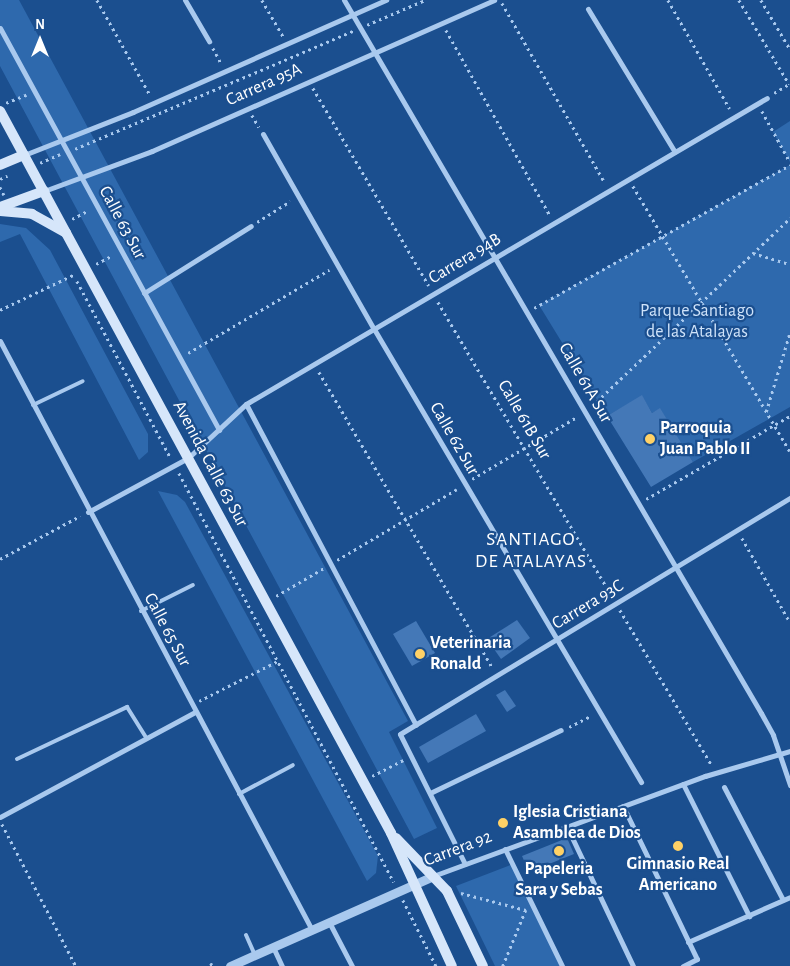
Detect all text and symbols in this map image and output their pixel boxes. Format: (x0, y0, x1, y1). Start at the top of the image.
north arrow (15, 15, 65, 65)
text: N (35, 18, 45, 32)
street label: Carrera 95A (223, 59, 305, 111)
street label: Calle 63 Sur (94, 183, 150, 263)
street label: Carrera 94B (425, 229, 505, 289)
park label: Parque Santiago de las Atalayas (640, 301, 754, 344)
street label: Calle 61A Sur (553, 339, 617, 427)
street label: Calle 61B Sur (493, 376, 555, 464)
street label: Avenida Calle 63 Sur (168, 397, 252, 531)
street label: Calle 62 Sur (424, 399, 484, 479)
place label: Parroquia Juan Pablo II (660, 418, 751, 460)
marker: Parroquia Juan Pablo II (644, 433, 656, 445)
district label: SANTIAGO DE ATALAYAS (474, 529, 588, 573)
street label: Carrera 93C (548, 575, 628, 635)
street label: Calle 65 Sur (139, 590, 195, 670)
place label: Veterinaria Ronald (430, 633, 511, 676)
marker: Veterinaria Ronald (414, 648, 426, 660)
place label: Iglesia Cristiana Asamblea de Dios (513, 802, 641, 844)
marker: Iglesia Cristiana Asamblea de Dios (497, 817, 509, 829)
street label: Carrera 92 (421, 826, 495, 872)
marker: Gimnasio Real Americano (672, 840, 684, 852)
marker: Papeleria Sara y Sebas (553, 845, 565, 857)
place label: Gimnasio Real Americano (626, 854, 730, 896)
place label: Papeleria Sara y Sebas (515, 859, 603, 902)

